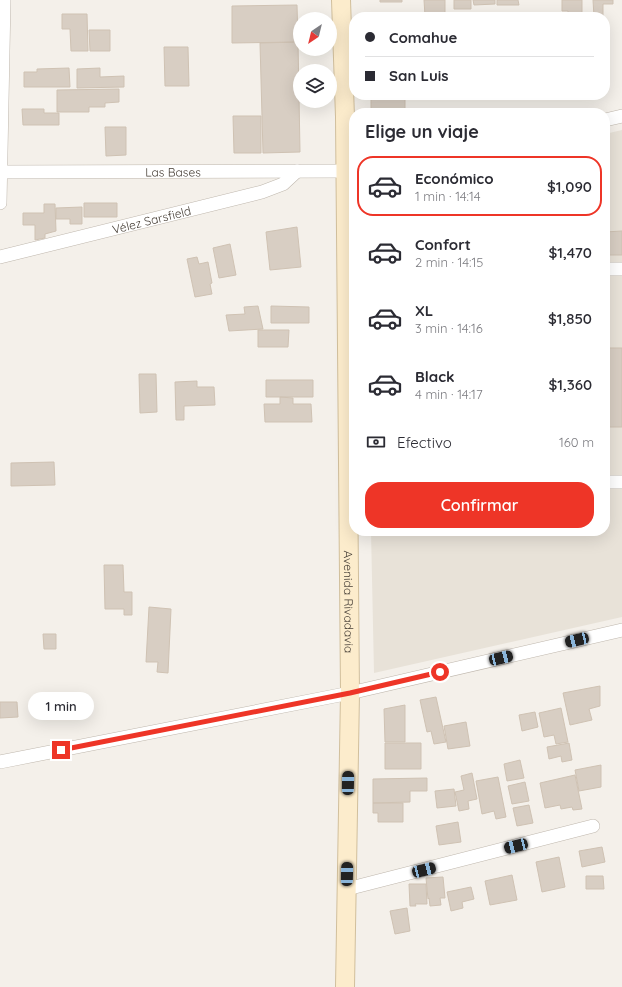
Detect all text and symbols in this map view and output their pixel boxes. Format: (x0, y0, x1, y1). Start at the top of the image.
north arrow (293, 12, 337, 56)
map controls (293, 12, 337, 108)
text: Comahue (389, 28, 457, 47)
button: layers (293, 64, 337, 108)
text: San Luis (389, 66, 449, 85)
text: Elige un viaje (365, 120, 479, 143)
street label: Las Bases (145, 164, 201, 179)
icon: car (367, 168, 403, 204)
text: Económico (415, 169, 494, 188)
text: $1,090 (547, 177, 592, 196)
text: 1 min · 14:14 (415, 188, 481, 204)
street label: Vélez Sarsfield (110, 202, 192, 236)
icon: car (367, 234, 403, 270)
text: Confort (415, 235, 471, 254)
text: $1,470 (549, 243, 592, 262)
text: 2 min · 14:15 (415, 254, 483, 270)
icon: car (367, 300, 403, 336)
text: XL (415, 301, 433, 320)
text: $1,850 (548, 309, 592, 328)
text: 3 min · 14:16 (415, 320, 483, 336)
icon: car (367, 366, 403, 402)
text: Black (415, 367, 455, 386)
text: $1,360 (548, 375, 592, 394)
text: 4 min · 14:17 (415, 386, 483, 402)
icon: cash (365, 431, 387, 453)
text: Efectivo (397, 433, 452, 452)
text: 160 m (559, 434, 594, 450)
button: Confirmar (365, 482, 594, 528)
street label: Avenida Rivadavia (341, 550, 357, 653)
car (564, 631, 590, 649)
car (488, 649, 514, 667)
route start (431, 663, 449, 681)
callout: 1 min (28, 692, 94, 720)
text: 1 min (45, 698, 77, 714)
route end (52, 741, 70, 759)
car (342, 771, 354, 795)
car (503, 837, 529, 855)
car (411, 861, 437, 879)
car (341, 862, 353, 886)

